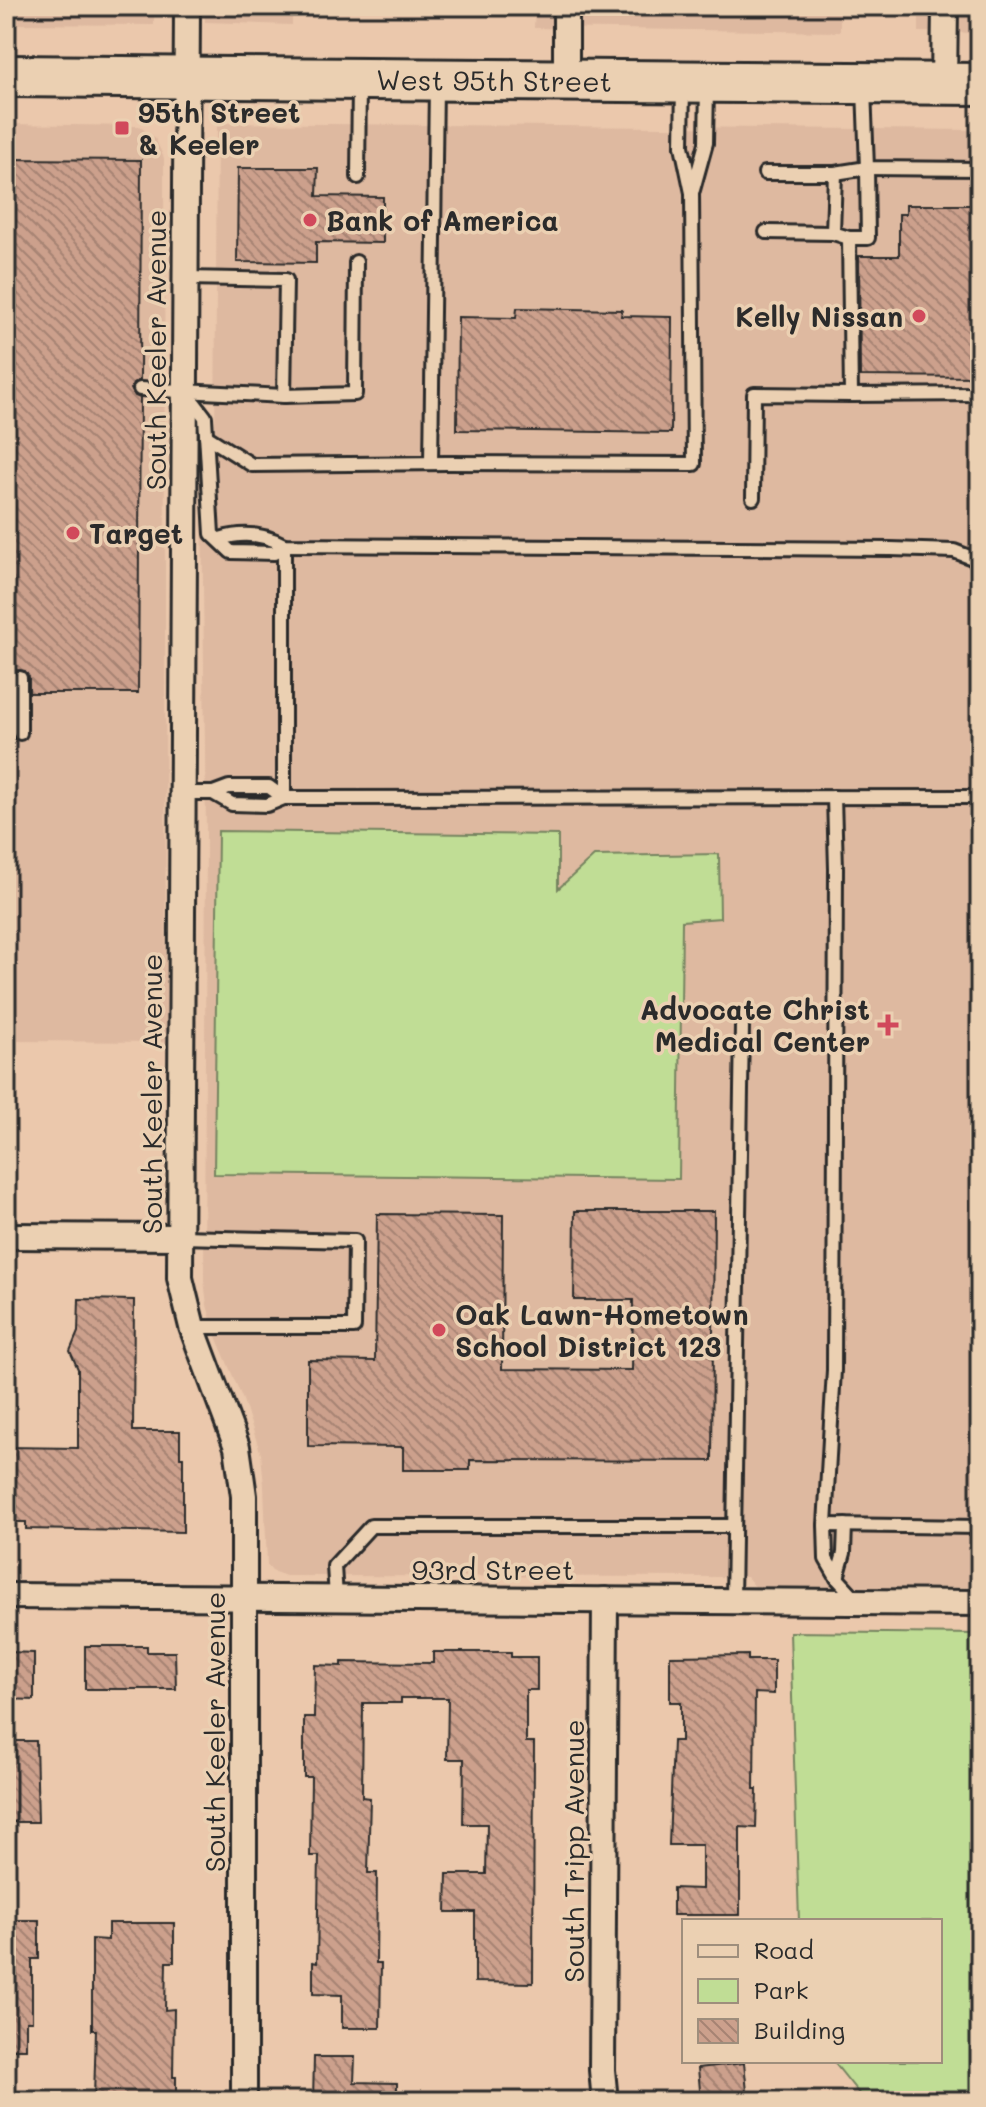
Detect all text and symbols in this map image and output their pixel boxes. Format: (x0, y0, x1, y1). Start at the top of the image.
street label: West 95th Street (376, 61, 612, 99)
place label: 95th Street & Keeler (138, 94, 300, 162)
marker: 95th Street & Keeler (113, 119, 131, 137)
place label: Bank of America (326, 202, 559, 238)
street label: South Keeler Avenue (137, 210, 173, 490)
marker: Bank of America (301, 211, 319, 229)
place label: Kelly Nissan (735, 298, 903, 335)
marker: Kelly Nissan (910, 307, 928, 325)
place label: Target (89, 515, 183, 551)
marker: Target (64, 524, 82, 542)
street label: South Keeler Avenue (133, 954, 169, 1234)
place label: Advocate Christ Medical Center (640, 991, 870, 1059)
marker: Advocate Christ Medical Center (877, 1014, 899, 1036)
place label: Oak Lawn-Hometown School District 123 (455, 1296, 749, 1364)
marker: Oak Lawn-Hometown School District 123 (430, 1321, 448, 1339)
street label: 93rd Street (412, 1551, 574, 1587)
street label: South Keeler Avenue (196, 1592, 232, 1872)
street label: South Tripp Avenue (555, 1719, 591, 1983)
legend (682, 1919, 942, 2063)
text: Road (754, 1934, 814, 1965)
text: Park (754, 1974, 808, 2005)
text: Building (754, 2014, 845, 2045)

